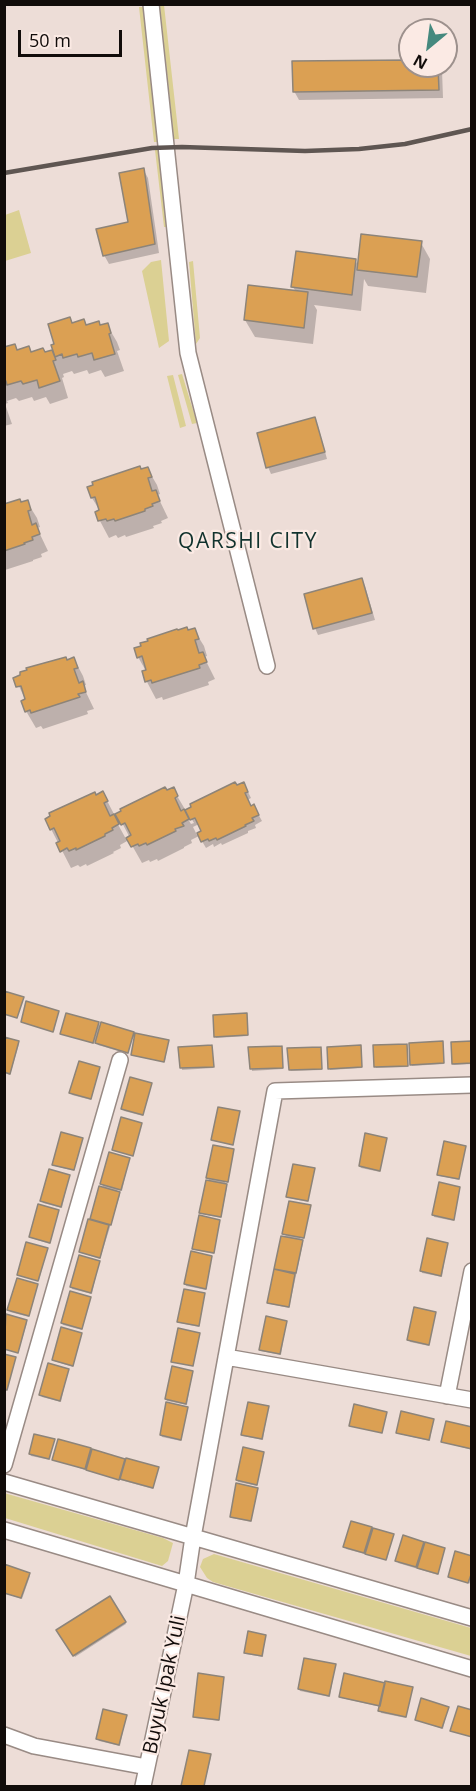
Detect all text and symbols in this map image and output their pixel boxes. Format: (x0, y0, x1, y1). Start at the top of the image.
scale bar (21, 18, 124, 56)
north arrow (398, 18, 458, 78)
text: 50 m (29, 28, 71, 52)
text: N (409, 49, 431, 75)
district label: QARSHI CITY (178, 529, 318, 555)
street label: Buyuk Ipak Yuli (139, 1613, 191, 1757)

